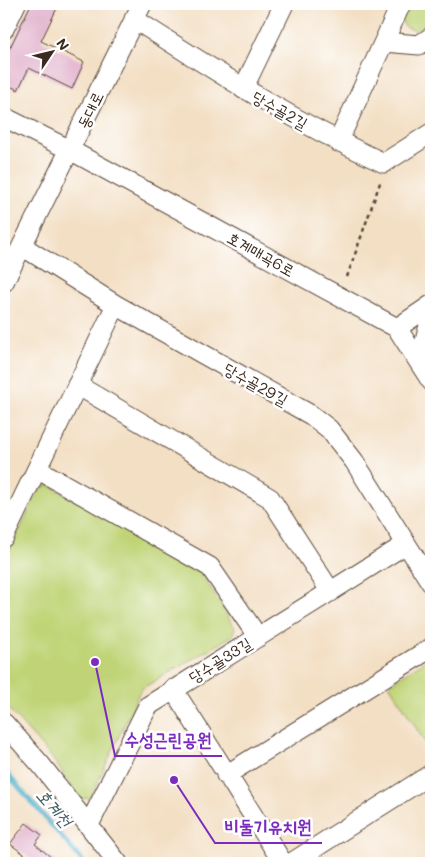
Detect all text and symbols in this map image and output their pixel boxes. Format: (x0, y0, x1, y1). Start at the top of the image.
north arrow (28, 28, 78, 78)
text: N (52, 34, 74, 54)
street label: 당수골2길 (249, 86, 312, 133)
street label: 동대로 (72, 88, 107, 132)
street label: 호계매곡6로 (224, 226, 299, 281)
street label: 당수골29길 (221, 357, 292, 410)
street label: 당수골33길 (184, 632, 255, 687)
callout: 수성근린공원 (115, 723, 222, 756)
text: 수성근린공원 (125, 727, 211, 751)
water label: 호계천 (31, 783, 79, 833)
callout: 비둘기유치원 (215, 810, 322, 843)
text: 비둘기유치원 (225, 814, 311, 838)

